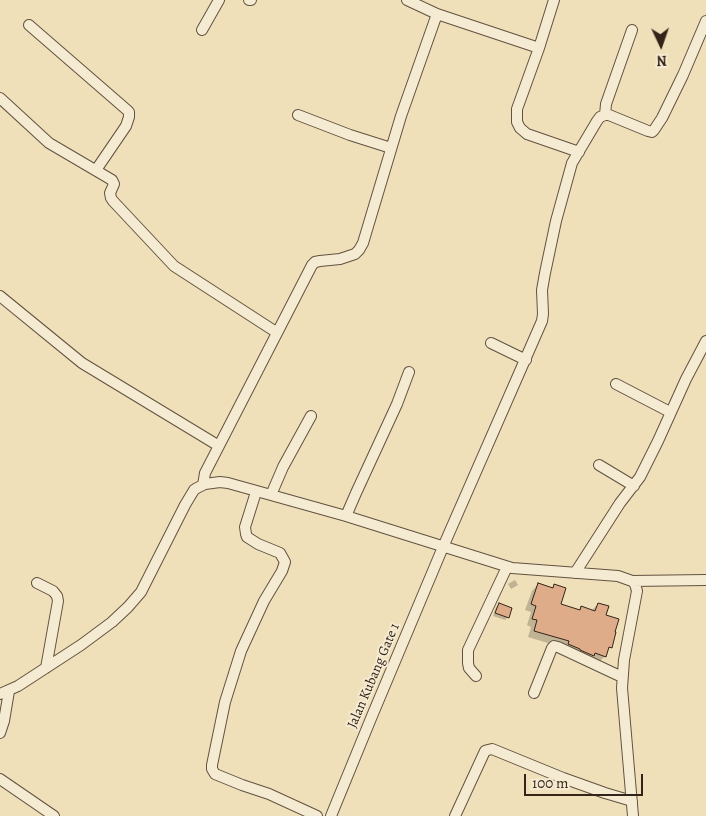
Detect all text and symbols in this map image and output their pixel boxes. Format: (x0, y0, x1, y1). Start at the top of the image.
north arrow (636, 20, 686, 70)
text: N (656, 51, 667, 70)
street label: Jalan Kubang Gate 1 (344, 621, 404, 731)
scale bar (526, 764, 645, 796)
text: 100 m (532, 773, 569, 793)

